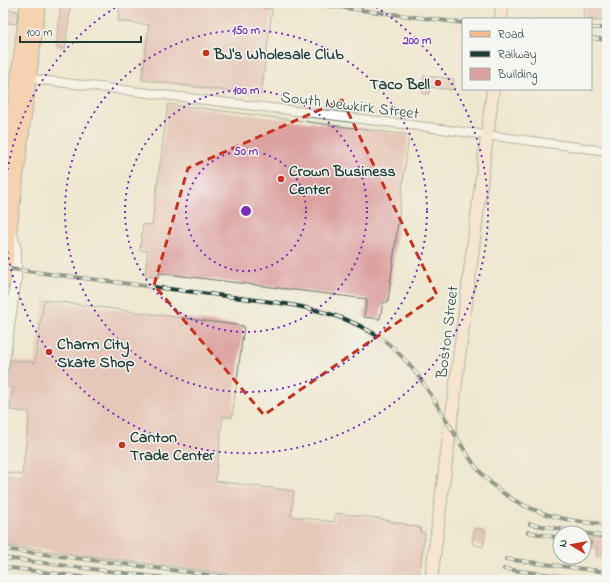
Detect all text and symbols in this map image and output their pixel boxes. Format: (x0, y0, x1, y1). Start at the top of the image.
scale bar (20, 18, 141, 44)
legend (462, 18, 592, 90)
text: 150 m (232, 22, 261, 40)
text: 100 m (26, 24, 53, 42)
text: Road (498, 26, 524, 44)
text: 200 m (402, 32, 432, 50)
place label: BJ's Wholesale Club (213, 43, 344, 67)
text: Railway (498, 46, 537, 65)
marker: BJ's Wholesale Club (201, 48, 211, 58)
text: Building (497, 66, 537, 85)
place label: Taco Bell (369, 73, 430, 97)
marker: Taco Bell (433, 78, 443, 88)
text: 100 m (233, 82, 260, 100)
street label: South Newkirk Street (279, 86, 421, 126)
text: 50 m (234, 143, 259, 161)
place label: Crown Business Center (289, 160, 396, 202)
marker: Crown Business Center (276, 174, 286, 184)
centre of rings (239, 204, 253, 218)
street label: Boston Street (430, 284, 466, 381)
place label: Charm City Skate Shop (57, 333, 135, 375)
marker: Charm City Skate Shop (44, 347, 54, 357)
place label: Canton Trade Center (130, 426, 215, 468)
marker: Canton Trade Center (117, 440, 127, 450)
north arrow (552, 525, 592, 565)
text: N (555, 538, 572, 548)

